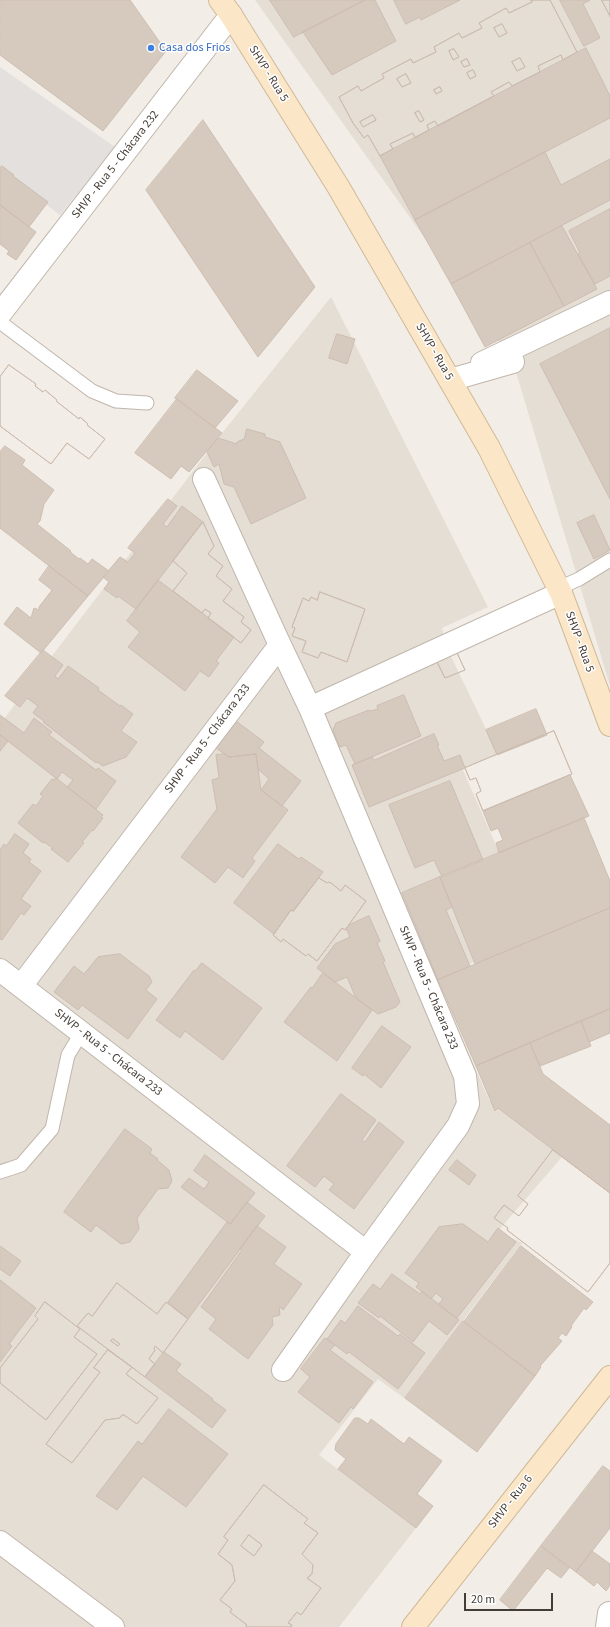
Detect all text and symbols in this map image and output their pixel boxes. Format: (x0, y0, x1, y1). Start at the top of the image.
place label: Casa dos Frios (159, 41, 230, 55)
marker: Casa dos Frios (146, 43, 156, 53)
street label: SHVP - Rua 5 (245, 43, 291, 105)
street label: SHVP - Rua 5 - Chácara 232 (69, 108, 163, 222)
street label: SHVP - Rua 5 (412, 321, 456, 383)
street label: SHVP - Rua 5 (561, 610, 597, 674)
street label: SHVP - Rua 5 - Chácara 233 (162, 682, 254, 796)
street label: SHVP - Rua 5 - Chácara 233 (395, 924, 461, 1052)
street label: SHVP - Rua 5 - Chácara 233 (51, 1006, 165, 1100)
street label: SHVP - Rua 6 (486, 1473, 536, 1531)
scale bar (466, 1585, 555, 1611)
text: 20 m (471, 1591, 495, 1608)

